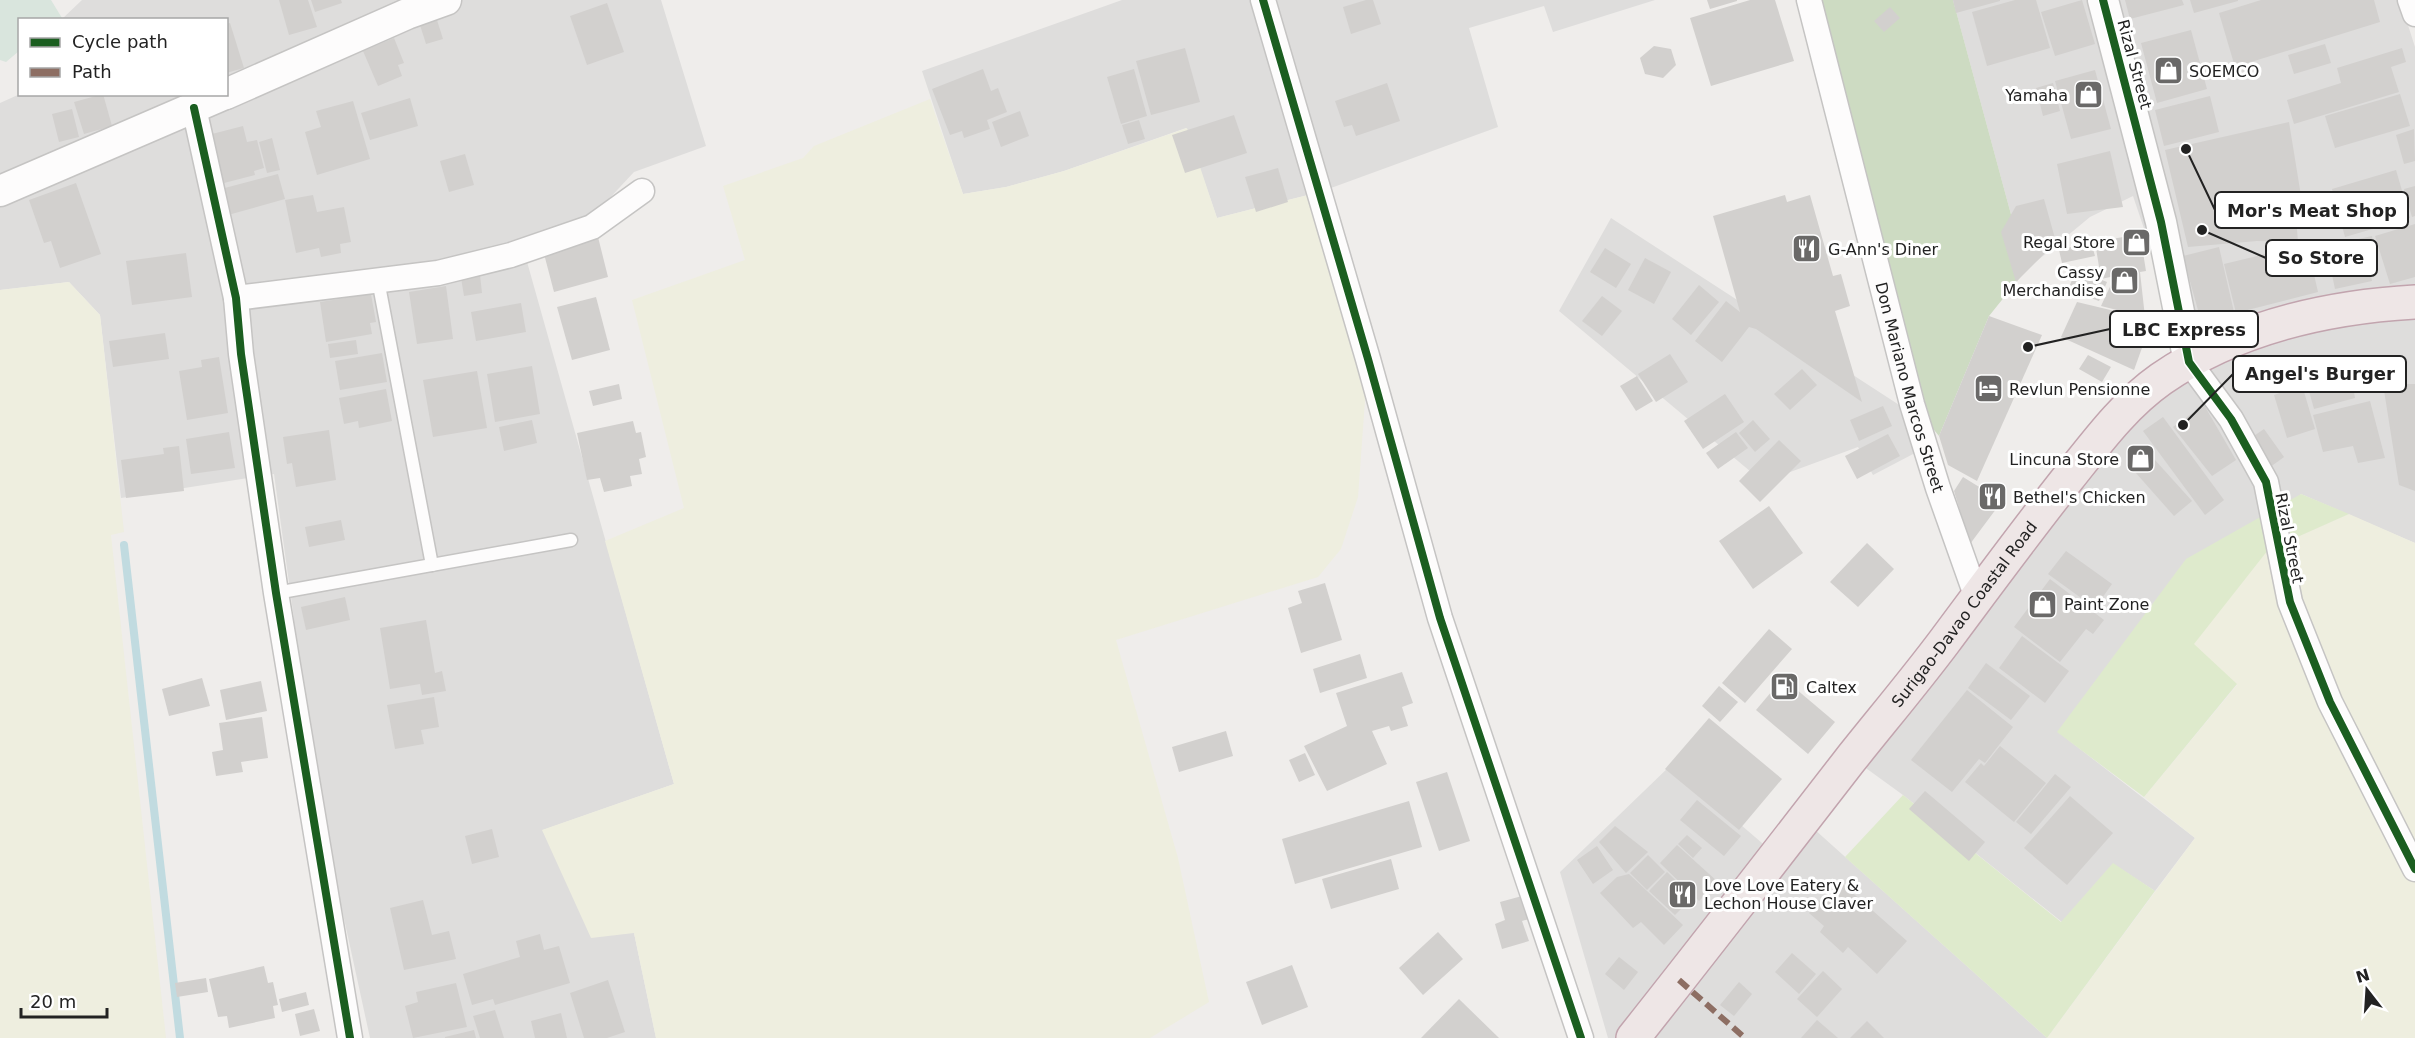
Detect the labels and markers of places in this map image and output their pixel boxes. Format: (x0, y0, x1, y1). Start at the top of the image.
shop icon: SOEMCO (2152, 55, 2184, 87)
place label: SOEMCO (2189, 62, 2259, 81)
shop icon: Yamaha (2073, 79, 2105, 111)
place label: Yamaha (2004, 86, 2068, 105)
callout: Mor's Meat Shop (2215, 192, 2408, 228)
shop icon: Regal Store (2120, 226, 2152, 258)
restaurant icon: G-Ann's Diner (1791, 233, 1823, 265)
place label: Regal Store (2023, 233, 2115, 252)
place label: G-Ann's Diner (1828, 240, 1939, 259)
callout: So Store (2266, 240, 2377, 276)
place label: Cassy Merchandise (2002, 263, 2104, 300)
shop icon: Cassy Merchandise (2109, 265, 2141, 297)
callout: LBC Express (2110, 311, 2258, 347)
callout: Angel's Burger (2233, 356, 2406, 392)
hotel icon: Revlun Pensionne (1972, 373, 2004, 405)
place label: Revlun Pensionne (2009, 380, 2150, 399)
shop icon: Lincuna Store (2124, 443, 2156, 475)
place label: Lincuna Store (2009, 450, 2119, 469)
restaurant icon: Bethel's Chicken (1976, 481, 2008, 513)
place label: Bethel's Chicken (2013, 488, 2146, 507)
shop icon: Paint Zone (2027, 588, 2059, 620)
place label: Paint Zone (2064, 595, 2149, 614)
fuel station icon: Caltex (1769, 671, 1801, 703)
place label: Caltex (1806, 678, 1857, 697)
place label: Love Love Eatery & Lechon House Claver (1704, 876, 1873, 913)
restaurant icon: Love Love Eatery & Lechon House Claver (1667, 878, 1699, 910)

